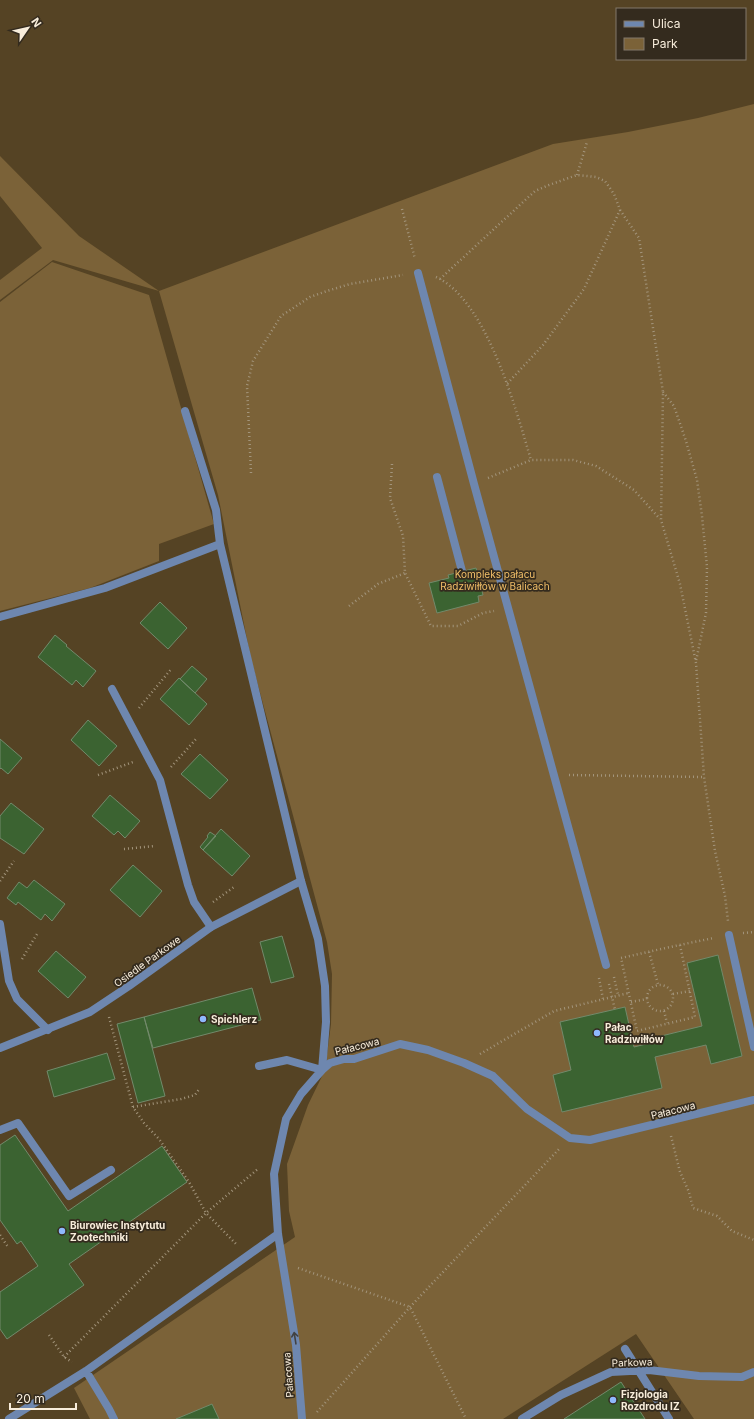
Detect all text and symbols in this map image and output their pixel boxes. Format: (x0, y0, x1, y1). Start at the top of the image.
north arrow (8, 8, 48, 48)
legend (616, 8, 746, 60)
text: N (28, 15, 44, 30)
text: Ulica (652, 16, 680, 31)
text: Park (652, 36, 678, 51)
park label: Kompleks pałacu Radziwiłłów w Balicach (440, 568, 550, 592)
street label: Osiedle Parkowe (111, 933, 183, 989)
place label: Spichlerz (211, 1013, 257, 1025)
marker: Spichlerz (198, 1014, 208, 1024)
place label: Pałac Radziwiłłów (605, 1021, 664, 1045)
marker: Pałac Radziwiłłów (592, 1028, 602, 1038)
street label: Pałacowa (334, 1035, 380, 1057)
street label: Pałacowa (650, 1099, 696, 1121)
place label: Biurowiec Instytutu Zootechniki (70, 1219, 165, 1243)
marker: Biurowiec Instytutu Zootechniki (57, 1226, 67, 1236)
one-way arrow (291, 1332, 299, 1345)
street label: Pałacowa (280, 1352, 296, 1398)
street label: Parkowa (611, 1355, 653, 1369)
scale bar (10, 1385, 76, 1411)
place label: Fizjologia Rozdrodu IZ (621, 1388, 680, 1412)
text: 20 m (16, 1391, 45, 1406)
marker: Fizjologia Rozdrodu IZ (608, 1395, 618, 1405)

